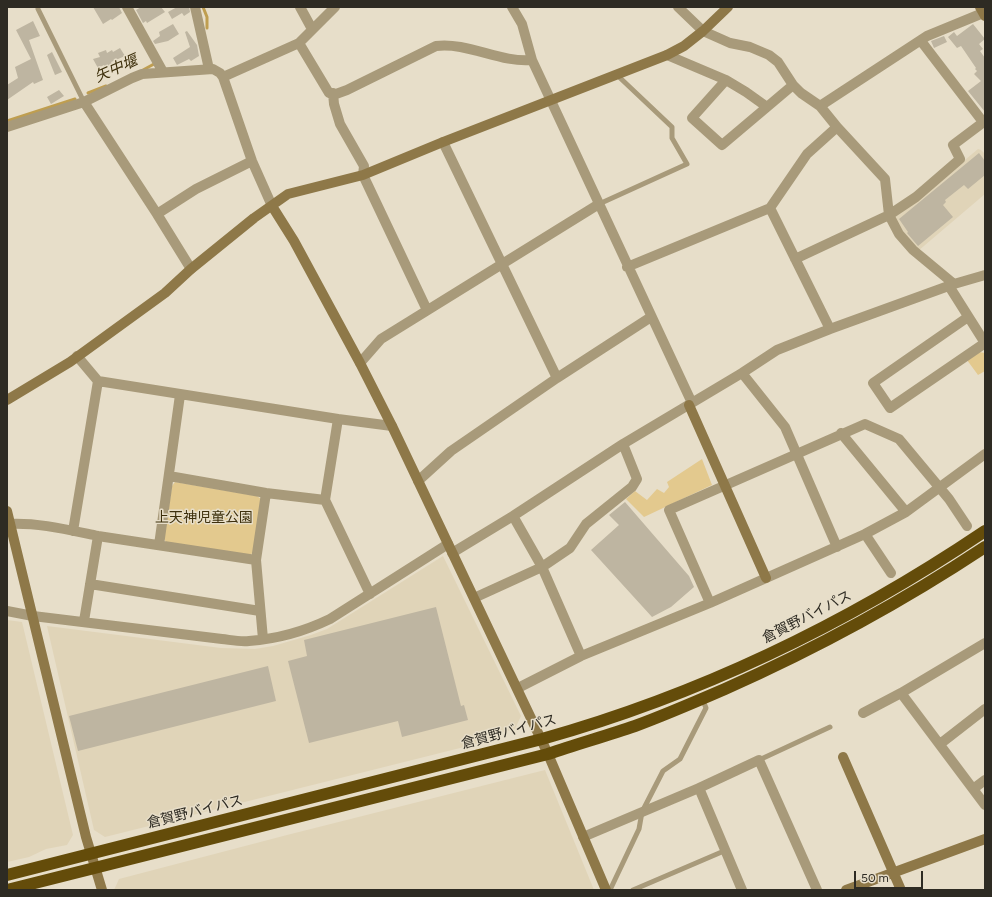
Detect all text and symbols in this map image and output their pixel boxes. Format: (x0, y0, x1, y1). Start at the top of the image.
water label: 矢中堰 (92, 52, 140, 86)
park label: 上天神児童公園 (155, 510, 253, 526)
street label: 倉賀野バイパス (760, 587, 854, 647)
street label: 倉賀野バイパス (459, 711, 559, 753)
street label: 倉賀野バイパス (145, 792, 245, 832)
scale bar (856, 863, 925, 889)
text: 50 m (861, 871, 889, 885)

